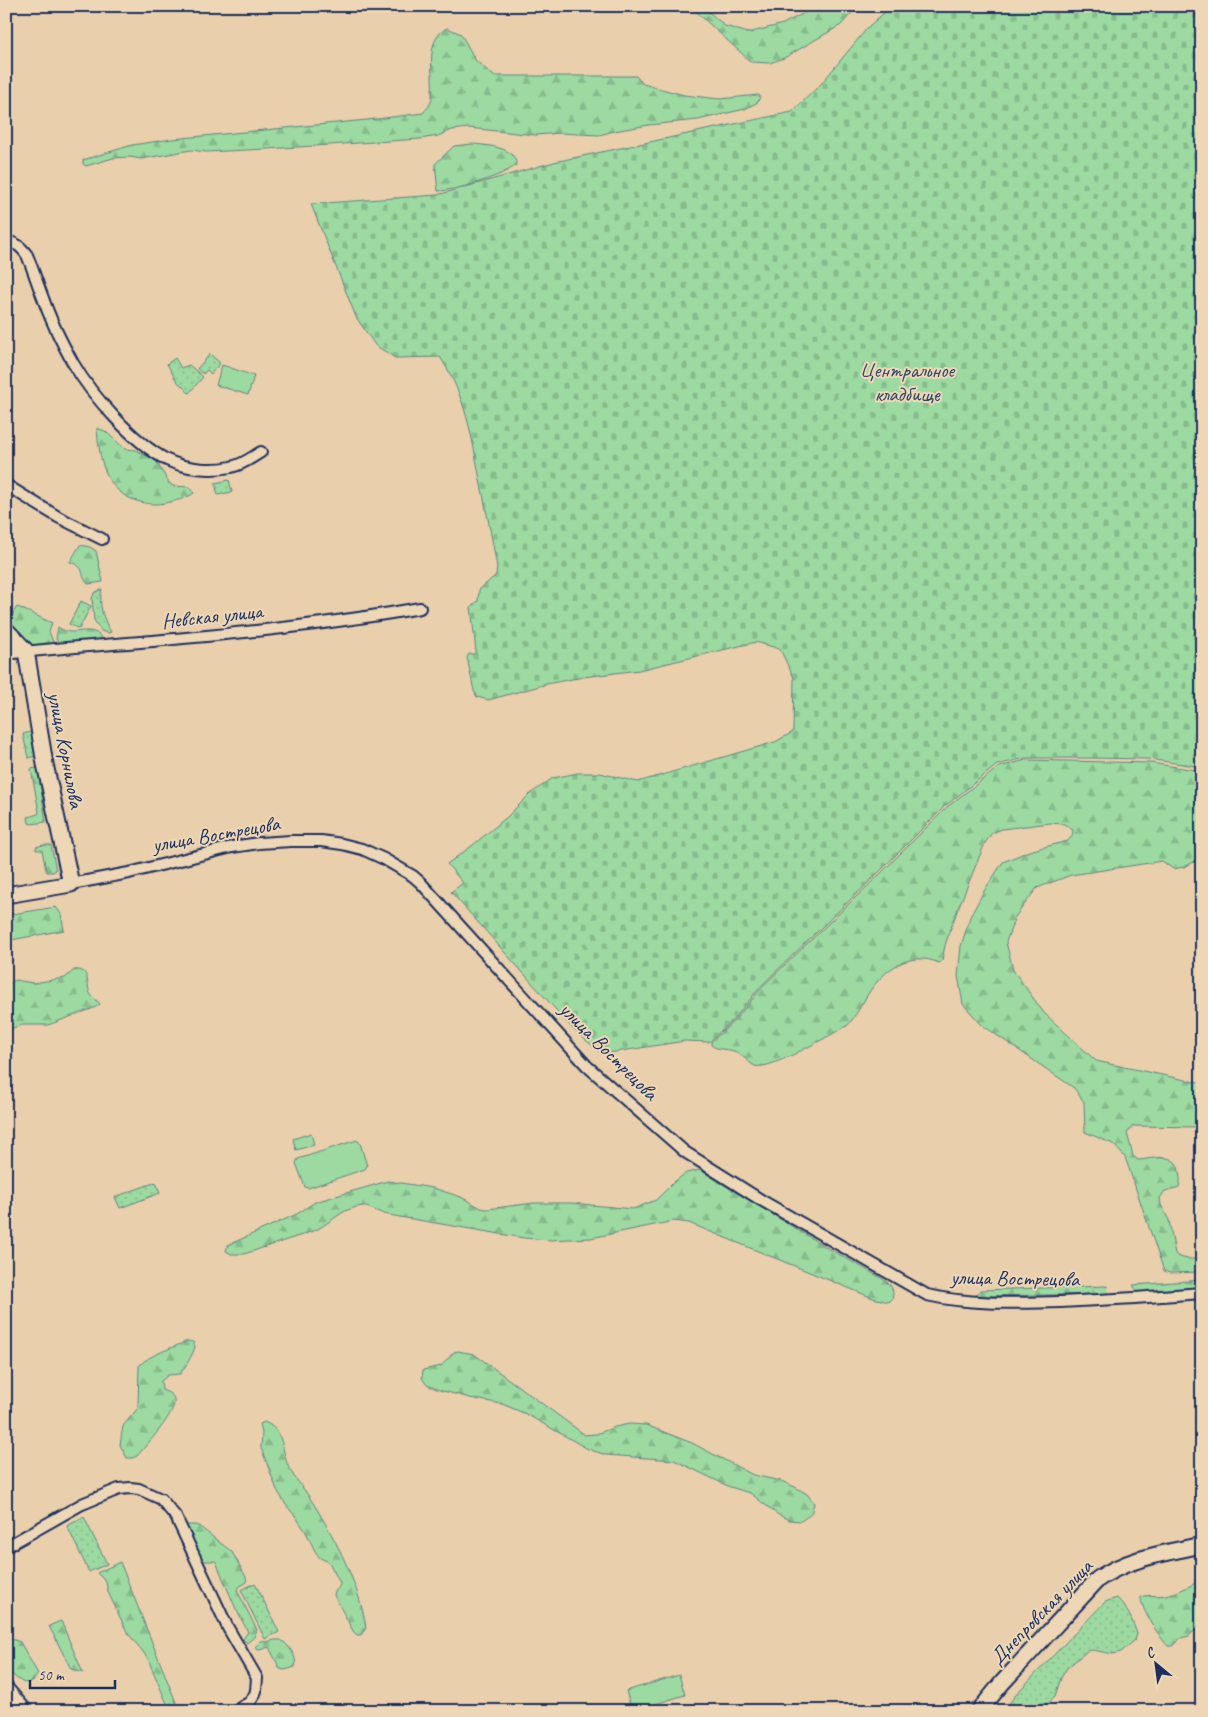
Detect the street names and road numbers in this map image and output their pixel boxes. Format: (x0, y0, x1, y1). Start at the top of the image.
street label: Невская улица (160, 598, 266, 634)
street label: улица Корнилова (42, 688, 90, 812)
street label: улица Вострецова (148, 810, 283, 858)
street label: улица Вострецова (553, 995, 665, 1107)
street label: улица Вострецова (948, 1264, 1081, 1292)
street label: Днепровская улица (984, 1553, 1099, 1670)

